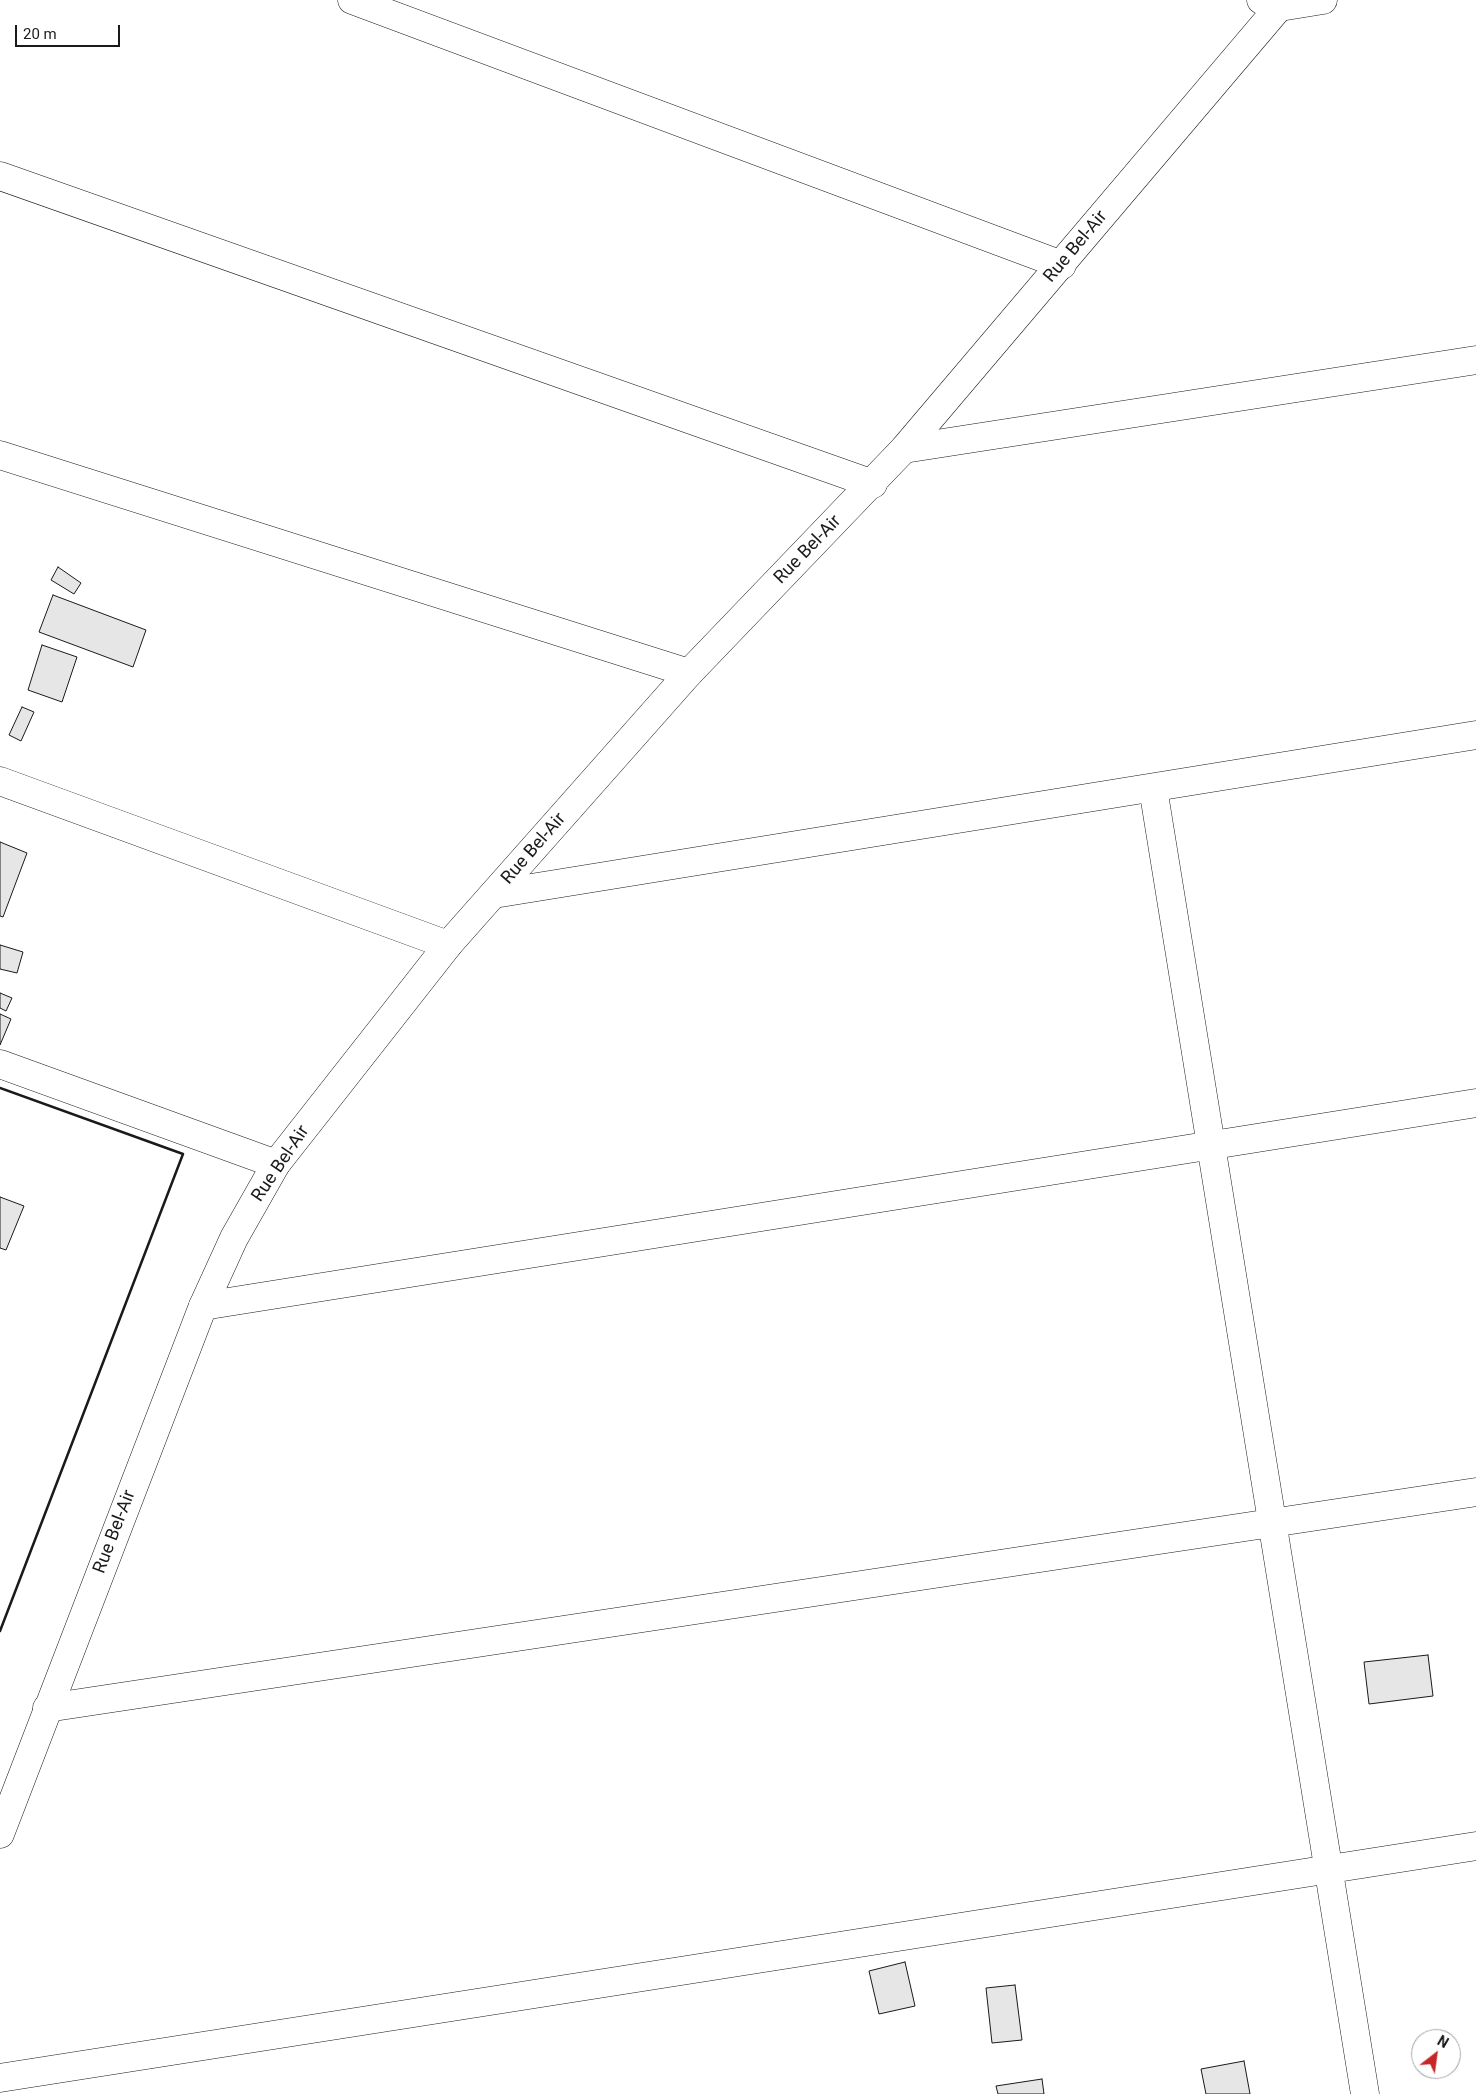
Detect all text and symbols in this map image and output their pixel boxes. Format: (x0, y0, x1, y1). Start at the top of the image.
scale bar (18, 15, 122, 47)
text: 20 m (23, 25, 57, 43)
street label: Rue Bel-Air (1040, 207, 1112, 287)
street label: Rue Bel-Air (770, 511, 846, 589)
street label: Rue Bel-Air (497, 809, 571, 889)
street label: Rue Bel-Air (248, 1122, 314, 1206)
street label: Rue Bel-Air (89, 1487, 141, 1577)
north arrow (1411, 2029, 1461, 2079)
text: N (1435, 2032, 1451, 2051)

